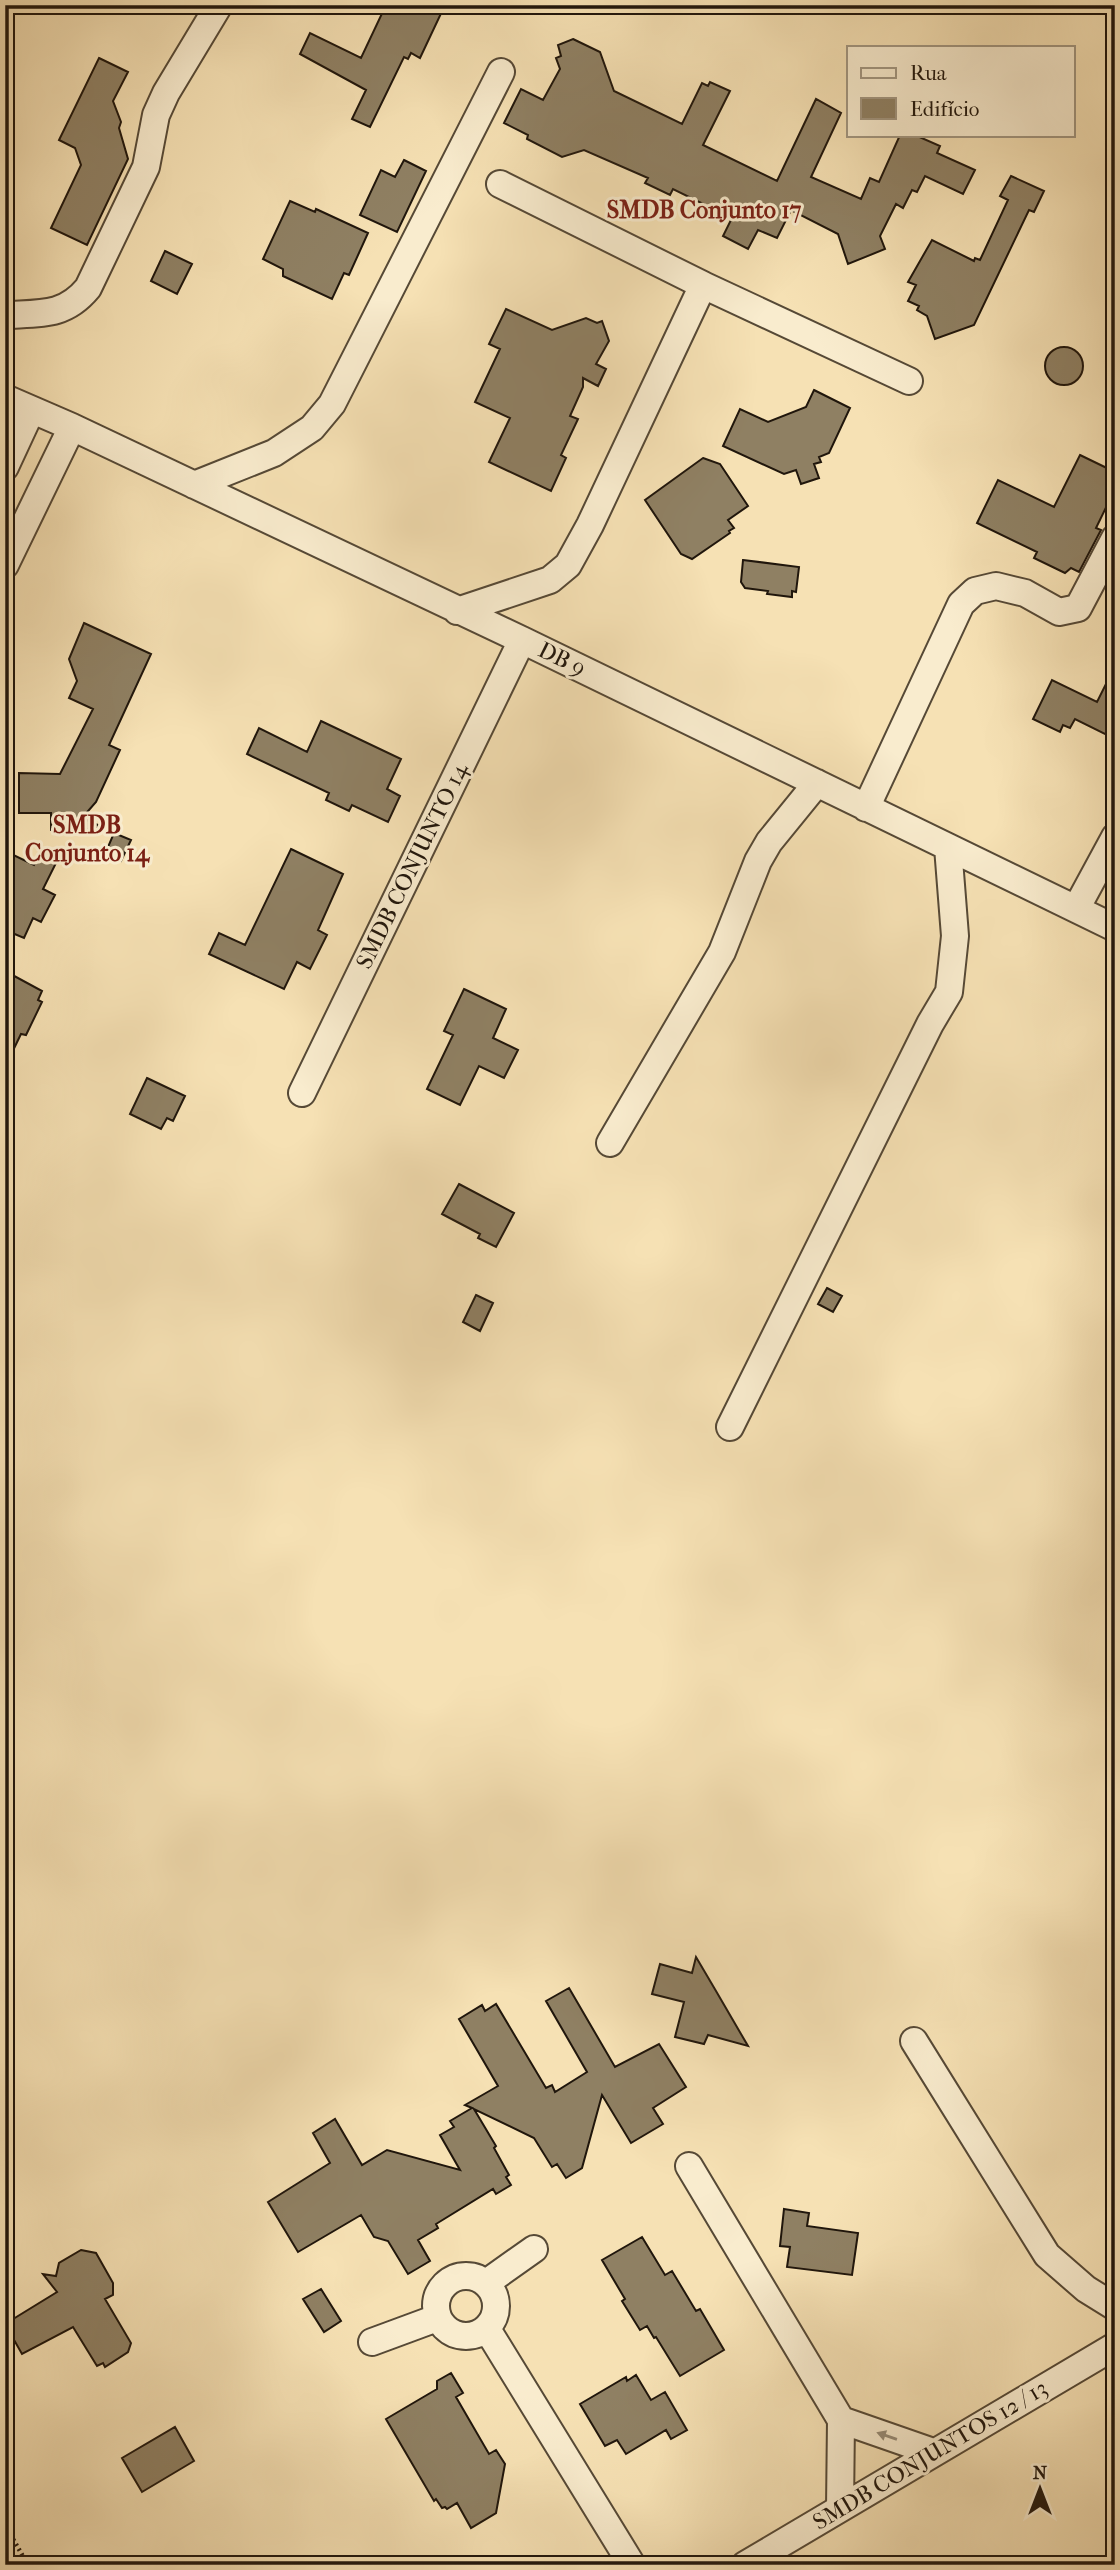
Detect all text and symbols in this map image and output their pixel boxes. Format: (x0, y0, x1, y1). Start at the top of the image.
legend (847, 46, 1074, 136)
text: Rua (910, 61, 947, 85)
text: Edifício (910, 97, 979, 121)
district label: SMDB Conjunto 17 (607, 196, 802, 224)
street label: DB 9 (534, 636, 590, 682)
street label: SMDB CONJUNTO 14 (350, 758, 474, 973)
district label: SMDB Conjunto 14 (25, 811, 151, 868)
street label: SMDB CONJUNTOS 12 / 13 (808, 2374, 1052, 2536)
one-way arrow (877, 2430, 898, 2441)
north arrow (1004, 2454, 1074, 2524)

